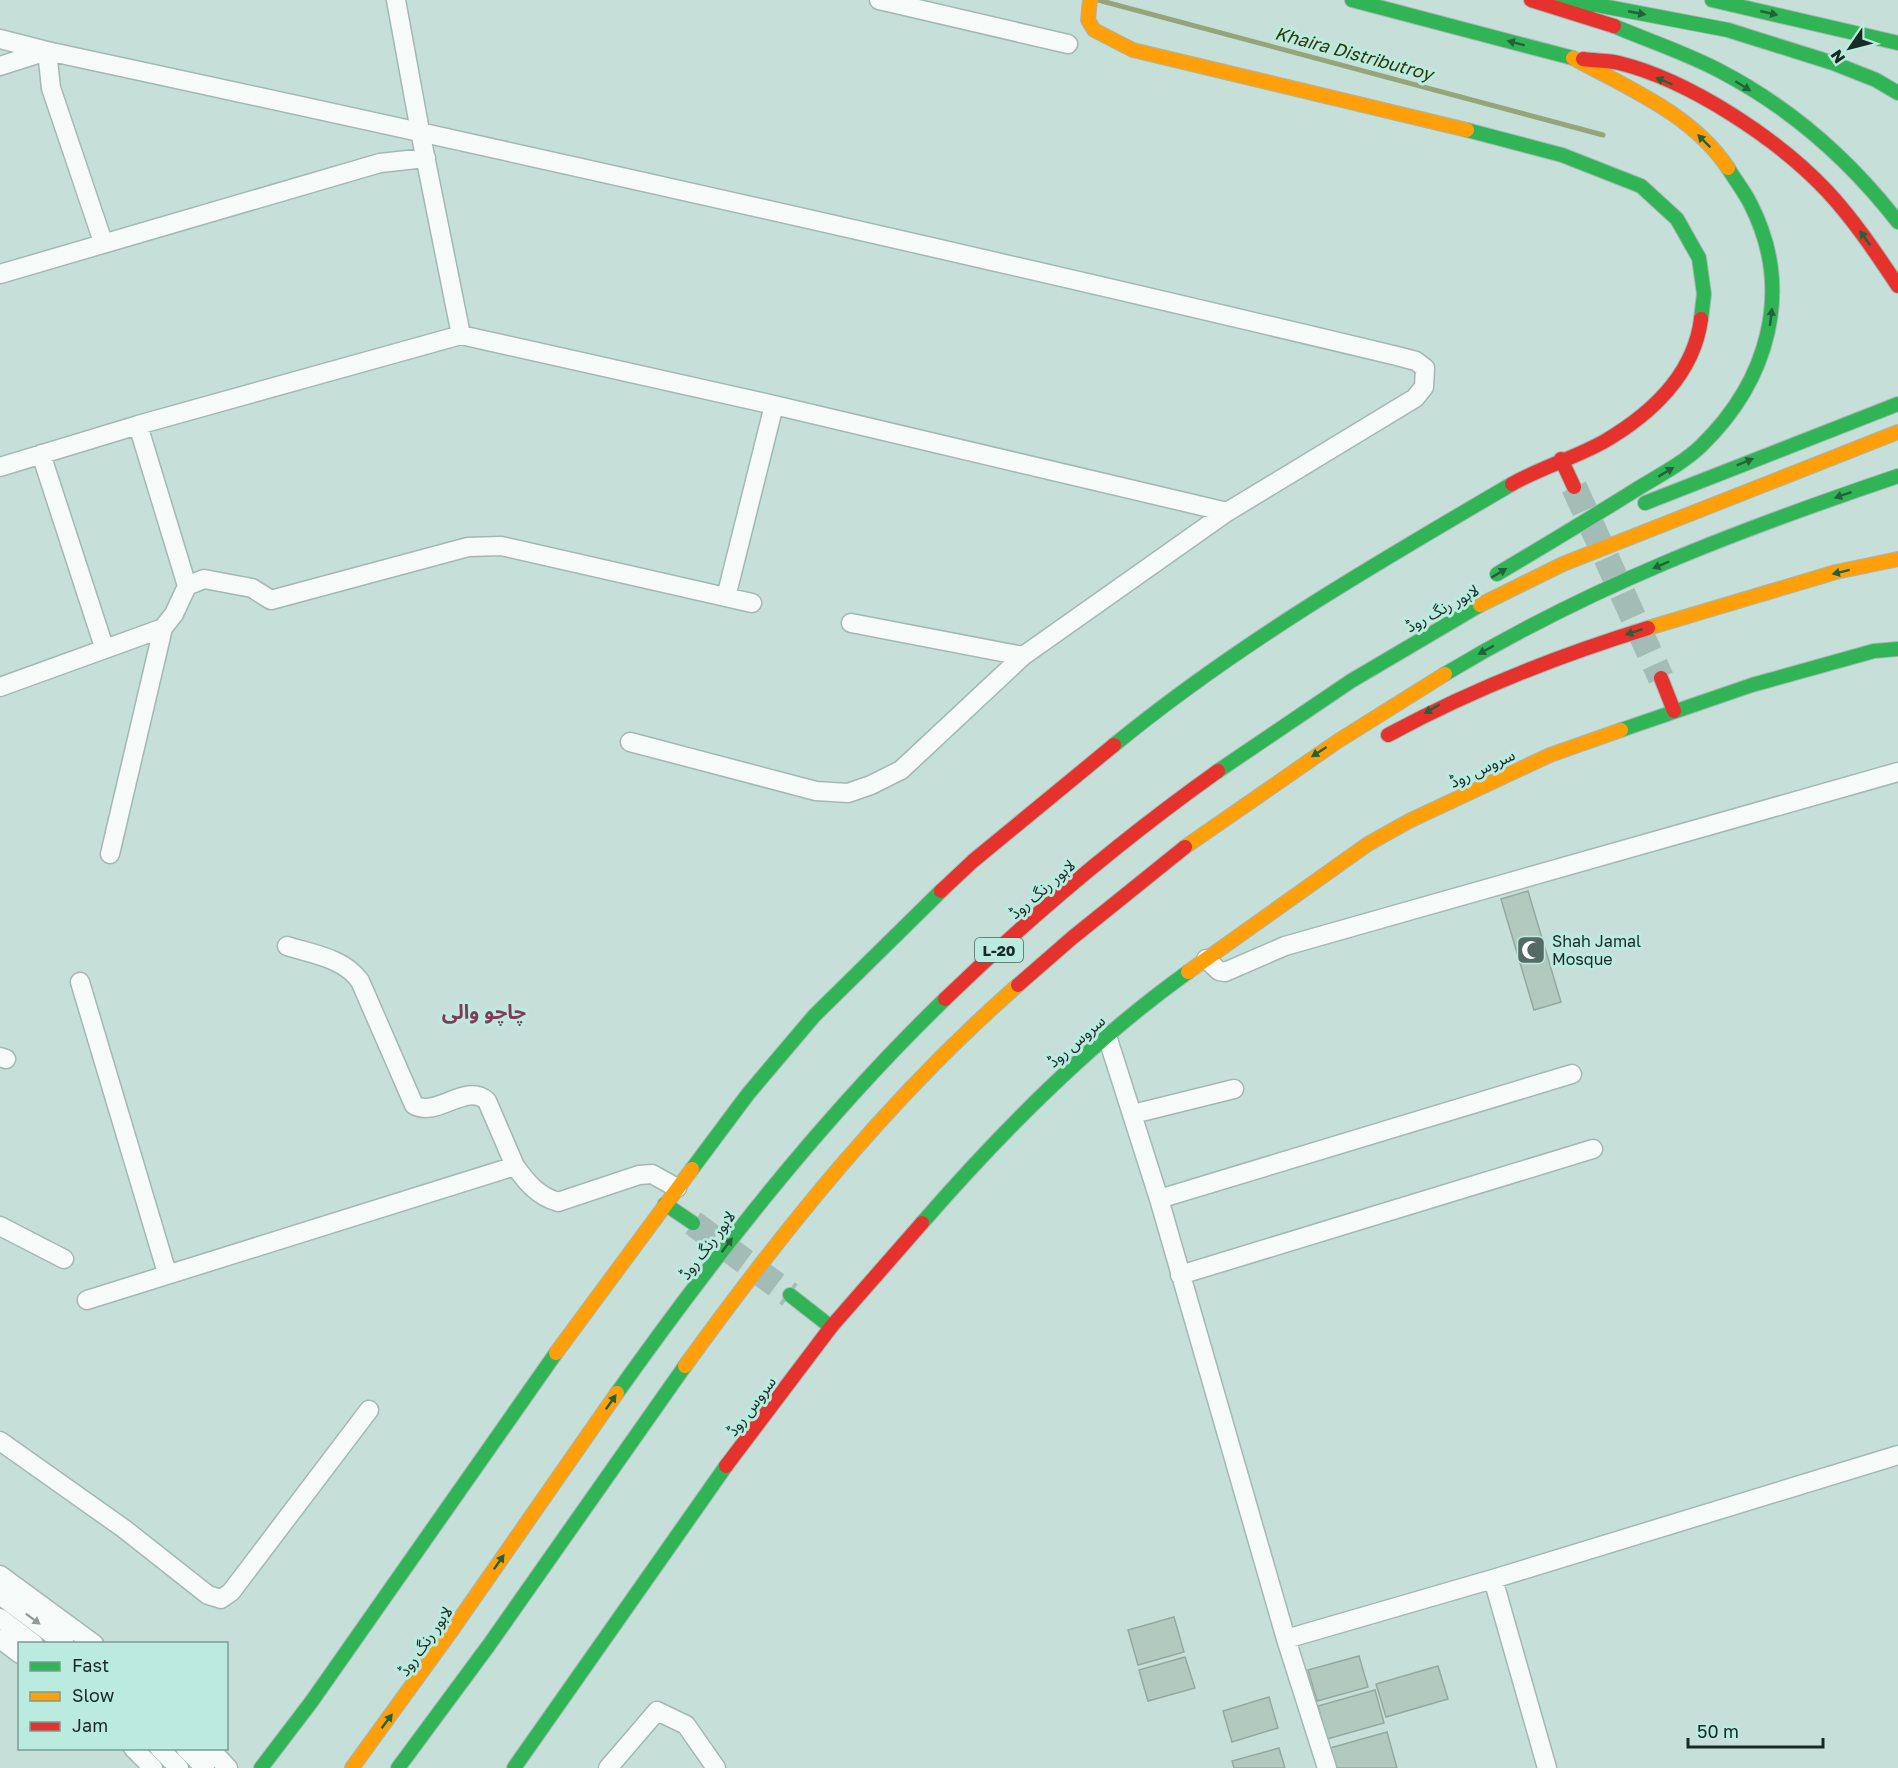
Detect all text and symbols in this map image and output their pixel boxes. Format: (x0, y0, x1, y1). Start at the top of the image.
one-way arrow (1628, 9, 1647, 18)
one-way arrow (1760, 9, 1778, 19)
north arrow (1820, 18, 1880, 78)
water label: Khaira Distributroy (1273, 21, 1438, 85)
one-way arrow (1507, 38, 1525, 48)
text: N (1826, 46, 1849, 67)
one-way arrow (1655, 76, 1673, 85)
one-way arrow (1735, 80, 1751, 91)
one-way arrow (1697, 134, 1711, 149)
one-way arrow (1859, 230, 1871, 246)
one-way arrow (1767, 308, 1776, 327)
one-way arrow (1736, 457, 1754, 467)
one-way arrow (1658, 467, 1675, 477)
one-way arrow (1834, 490, 1852, 500)
one-way arrow (1652, 560, 1669, 569)
one-way arrow (1832, 567, 1850, 577)
one-way arrow (1491, 568, 1508, 578)
street label: لاہور رنگ روڈ (1402, 580, 1482, 636)
one-way arrow (1625, 628, 1643, 637)
one-way arrow (1477, 645, 1494, 655)
one-way arrow (1423, 704, 1440, 714)
street label: سروس روڈ (1446, 744, 1518, 792)
one-way arrow (1312, 746, 1328, 758)
street label: لاہور رنگ روڈ (1005, 855, 1079, 923)
place label: Shah Jamal Mosque (1552, 931, 1641, 969)
mosque icon: Shah Jamal Mosque (1515, 934, 1547, 966)
road number: L-20 (975, 938, 1023, 962)
district label: چاچو والی (442, 999, 527, 1026)
street label: سروس روڈ (1043, 1010, 1109, 1072)
street label: لاہور رنگ روڈ (675, 1207, 739, 1283)
one-way arrow (720, 1238, 732, 1253)
street label: سروس روڈ (722, 1372, 780, 1440)
one-way arrow (605, 1395, 617, 1411)
one-way arrow (494, 1554, 505, 1571)
street label: لاہور رنگ روڈ (394, 1602, 456, 1680)
one-way arrow (24, 1613, 40, 1625)
legend (18, 1642, 228, 1750)
text: Fast (72, 1654, 109, 1676)
text: Slow (72, 1684, 115, 1706)
scale bar (1688, 1711, 1823, 1749)
text: Jam (72, 1714, 108, 1736)
one-way arrow (381, 1714, 393, 1730)
text: 50 m (1697, 1720, 1739, 1742)

